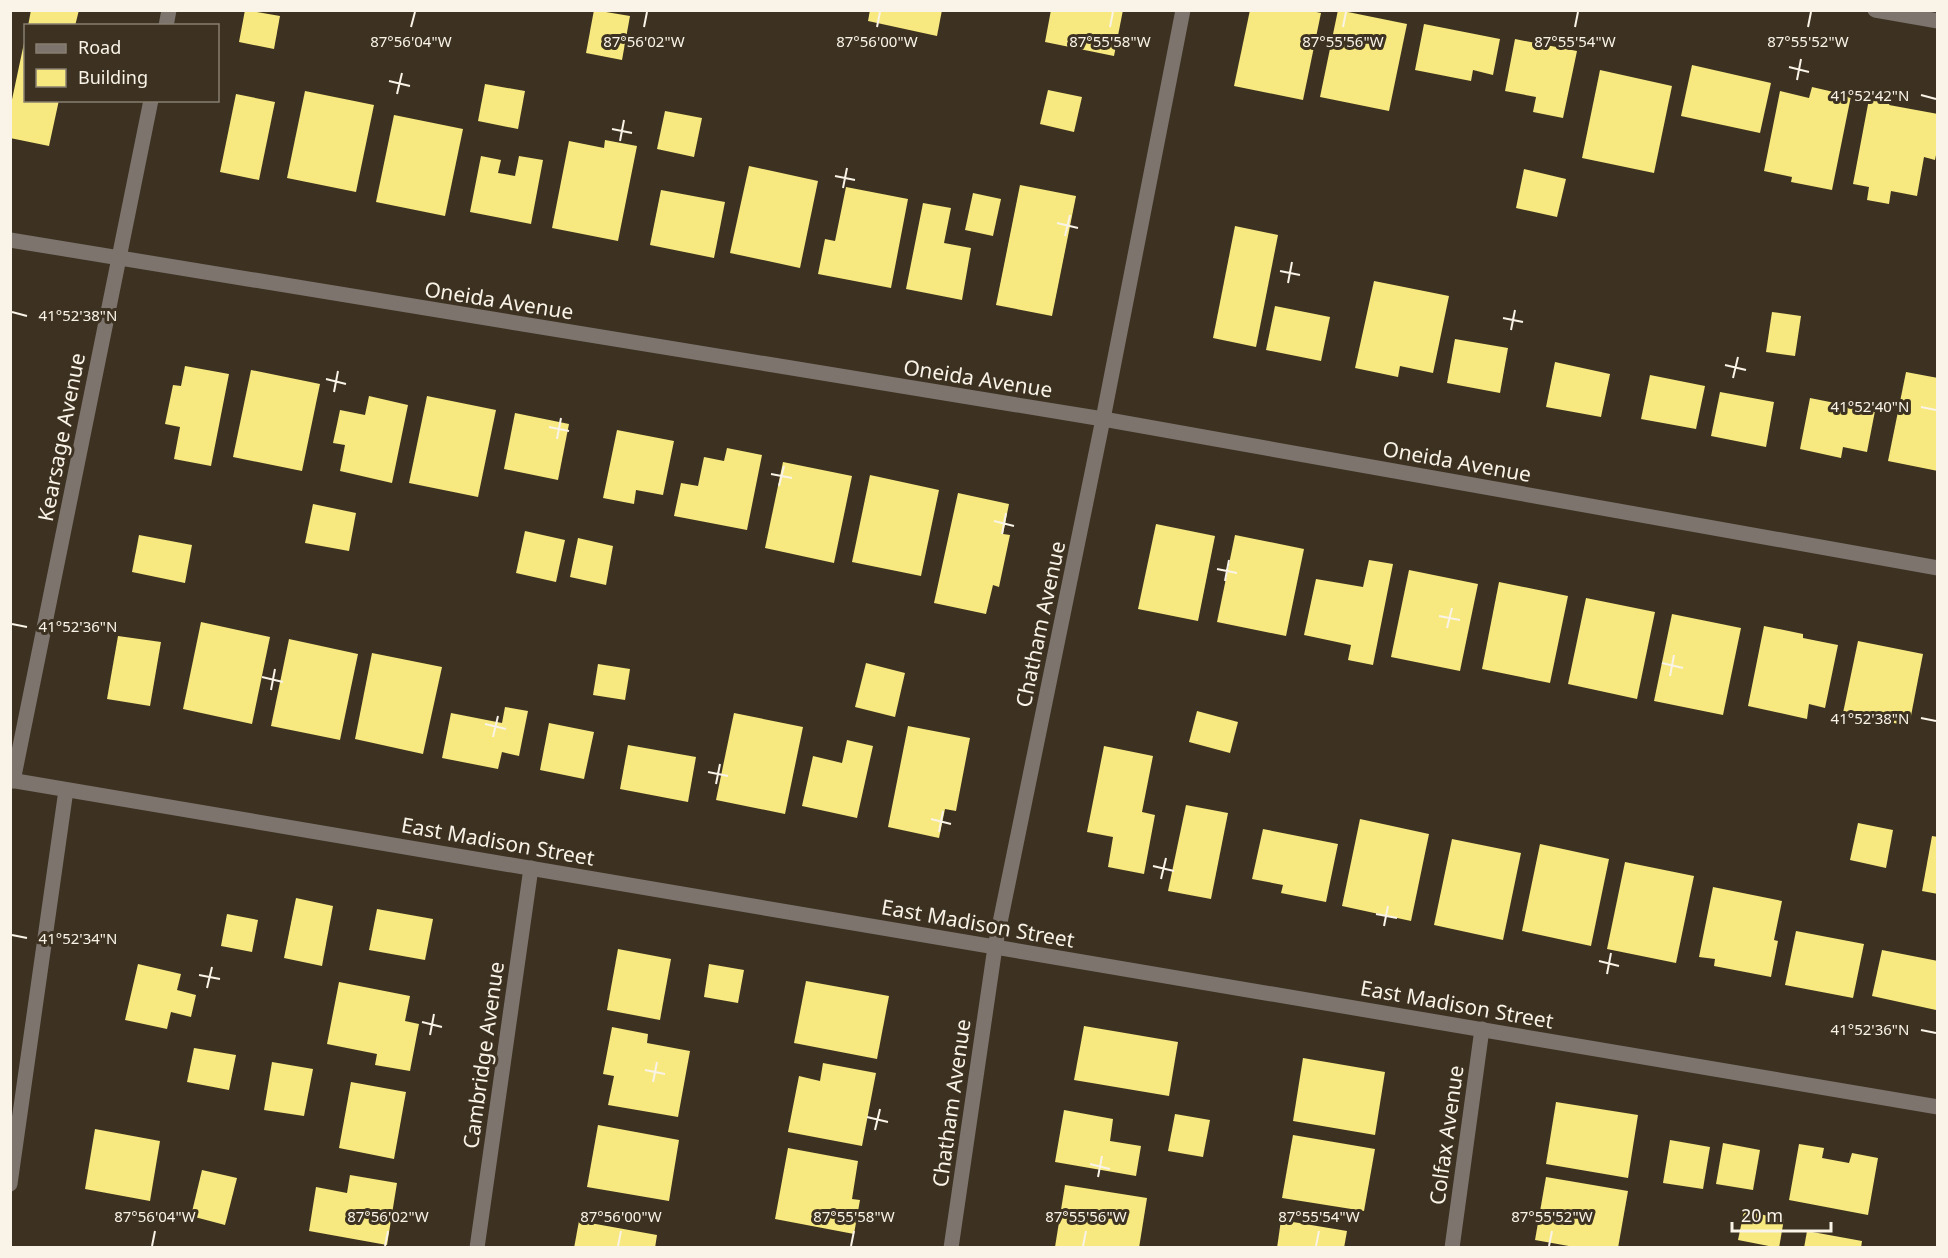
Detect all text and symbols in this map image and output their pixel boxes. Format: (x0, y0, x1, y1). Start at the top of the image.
legend (24, 24, 219, 102)
text: 87°56'04"W (370, 31, 452, 51)
text: 87°56'02"W (603, 31, 685, 51)
text: 87°56'00"W (836, 31, 918, 51)
text: 87°55'58"W (1069, 31, 1151, 51)
text: 87°55'56"W (1302, 31, 1384, 51)
text: 87°55'54"W (1534, 31, 1616, 51)
text: 87°55'52"W (1767, 31, 1849, 51)
text: Road (78, 35, 121, 59)
text: Building (78, 65, 148, 89)
text: 41°52'42"N (1831, 85, 1909, 105)
street label: Oneida Avenue (422, 274, 576, 326)
text: 41°52'38"N (39, 305, 117, 325)
street label: Kearsage Avenue (31, 350, 91, 524)
street label: Oneida Avenue (901, 352, 1055, 404)
text: 41°52'40"N (1831, 396, 1909, 416)
street label: Oneida Avenue (1380, 434, 1534, 488)
street label: Chatham Avenue (1009, 538, 1071, 710)
text: 41°52'36"N (39, 616, 117, 636)
text: 41°52'38"N (1831, 708, 1909, 728)
street label: East Madison Street (399, 810, 597, 872)
street label: East Madison Street (879, 892, 1077, 954)
text: 41°52'34"N (39, 928, 117, 948)
street label: Cambridge Avenue (456, 960, 510, 1150)
street label: East Madison Street (1358, 973, 1556, 1035)
street label: Chatham Avenue (925, 1017, 977, 1189)
text: 41°52'36"N (1831, 1019, 1909, 1039)
street label: Colfax Avenue (1422, 1063, 1470, 1207)
scale bar (1732, 1195, 1831, 1233)
text: 20 m (1741, 1203, 1783, 1227)
text: 87°56'04"W (114, 1206, 196, 1226)
text: 87°56'02"W (347, 1206, 429, 1226)
text: 87°56'00"W (580, 1206, 662, 1226)
text: 87°55'58"W (813, 1206, 895, 1226)
text: 87°55'56"W (1045, 1206, 1127, 1226)
text: 87°55'54"W (1278, 1206, 1360, 1226)
text: 87°55'52"W (1511, 1206, 1593, 1226)

